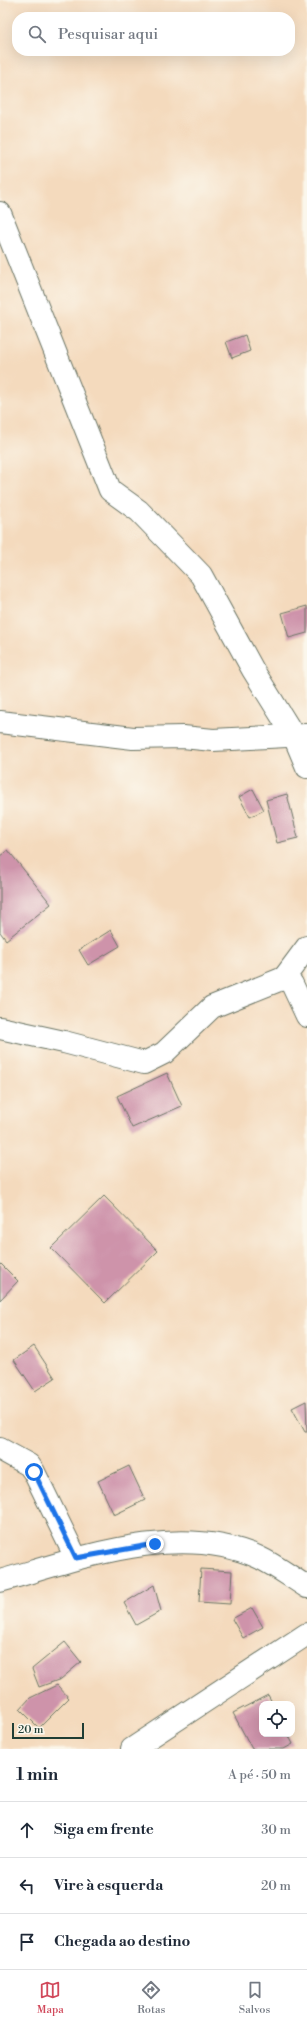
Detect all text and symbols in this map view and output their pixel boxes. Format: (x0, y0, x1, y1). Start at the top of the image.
search box (12, 12, 295, 56)
icon: search (26, 23, 48, 45)
text: Pesquisar aqui (58, 25, 158, 44)
route start (25, 1463, 43, 1481)
route end (146, 1535, 164, 1553)
map controls (259, 1701, 295, 1737)
button: locate (259, 1701, 295, 1737)
scale bar (12, 1721, 84, 1740)
text: 20 m (18, 1723, 43, 1737)
text: 1 min (16, 1764, 58, 1786)
text: A pé · 50 m (228, 1767, 291, 1783)
icon: ahead (16, 1819, 38, 1841)
text: Siga em frente (54, 1820, 154, 1839)
text: 30 m (261, 1822, 291, 1838)
icon: left (16, 1875, 38, 1897)
text: Vire à esquerda (54, 1876, 163, 1895)
text: 20 m (261, 1878, 291, 1894)
icon: arrive (16, 1931, 38, 1953)
text: Chegada ao destino (54, 1932, 190, 1951)
tab: Mapa (37, 1979, 64, 2017)
tab: Rotas (137, 1979, 165, 2017)
tab: Salvos (239, 1979, 270, 2017)

